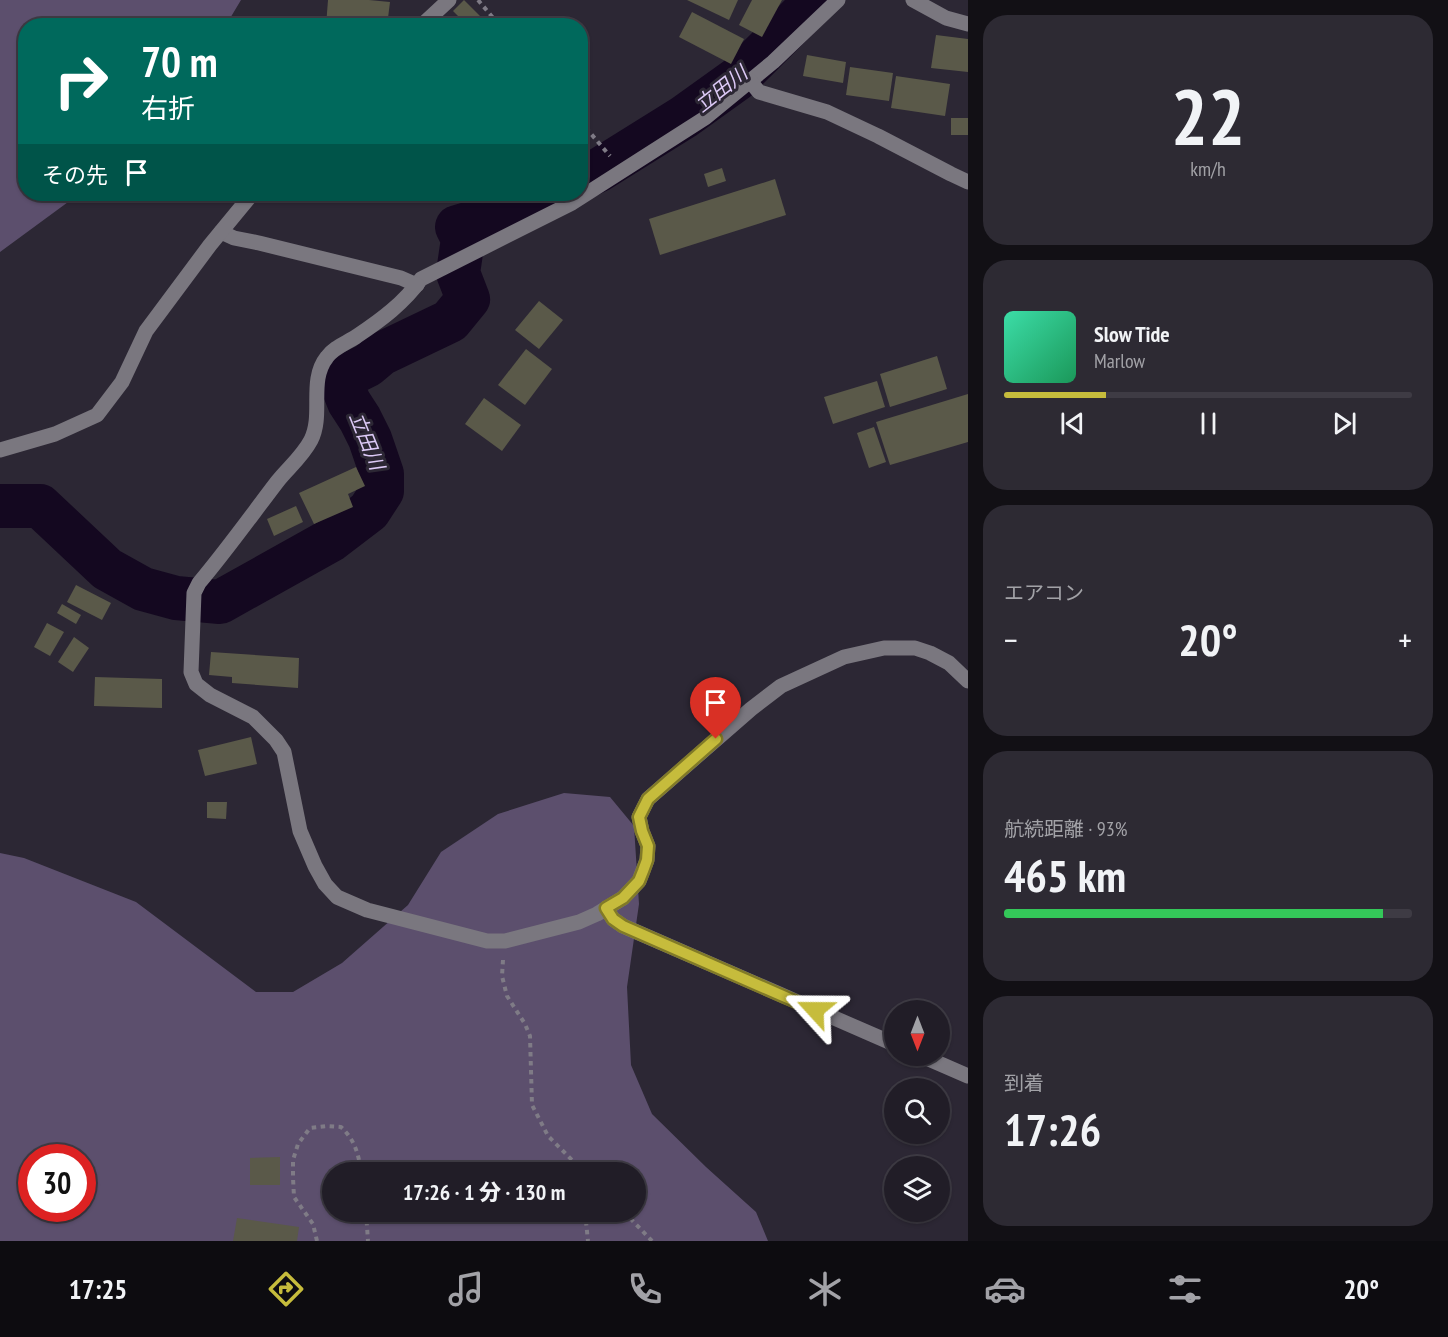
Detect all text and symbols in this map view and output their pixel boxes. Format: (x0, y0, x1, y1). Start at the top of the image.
text: 70 m (141, 34, 218, 89)
icon: right (42, 42, 120, 120)
water label: 立田川 (689, 59, 754, 118)
text: 22 (1171, 66, 1245, 167)
text: 右折 (141, 91, 195, 125)
icon: arrive (120, 156, 153, 189)
text: km/h (1190, 156, 1226, 182)
text: その先 (42, 161, 108, 189)
text: Slow Tide (1094, 320, 1170, 348)
text: Marlow (1094, 348, 1145, 374)
icon: previous (1056, 407, 1089, 440)
icon: pause (1192, 407, 1225, 440)
icon: next (1328, 407, 1361, 440)
water label: 立田川 (344, 408, 391, 476)
text: エアコン (1004, 580, 1084, 606)
text: 20° (1178, 610, 1238, 668)
text: − (1004, 618, 1018, 661)
text: + (1398, 618, 1412, 661)
pin (690, 677, 741, 739)
icon: arrive (699, 686, 732, 719)
text: 航続距離 · 93% (1004, 816, 1127, 842)
text: 465 km (1004, 846, 1126, 904)
position arrow (783, 978, 847, 1042)
north arrow (884, 1000, 950, 1066)
map controls (884, 1000, 950, 1222)
text: 到着 (1004, 1070, 1044, 1096)
button: search (884, 1078, 950, 1144)
text: 17:26 (1004, 1100, 1101, 1158)
speed limit sign: 30 (18, 1144, 96, 1222)
button: layers (884, 1156, 950, 1222)
text: 17:26 · 1 分 · 130 m (403, 1178, 565, 1206)
icon: directions (265, 1268, 307, 1310)
icon: music (445, 1268, 487, 1310)
icon: phone (624, 1268, 666, 1310)
icon: climate (804, 1268, 846, 1310)
icon: car (984, 1268, 1026, 1310)
icon: filters (1164, 1268, 1206, 1310)
text: 17:25 (69, 1272, 127, 1306)
text: 20° (1343, 1272, 1379, 1306)

